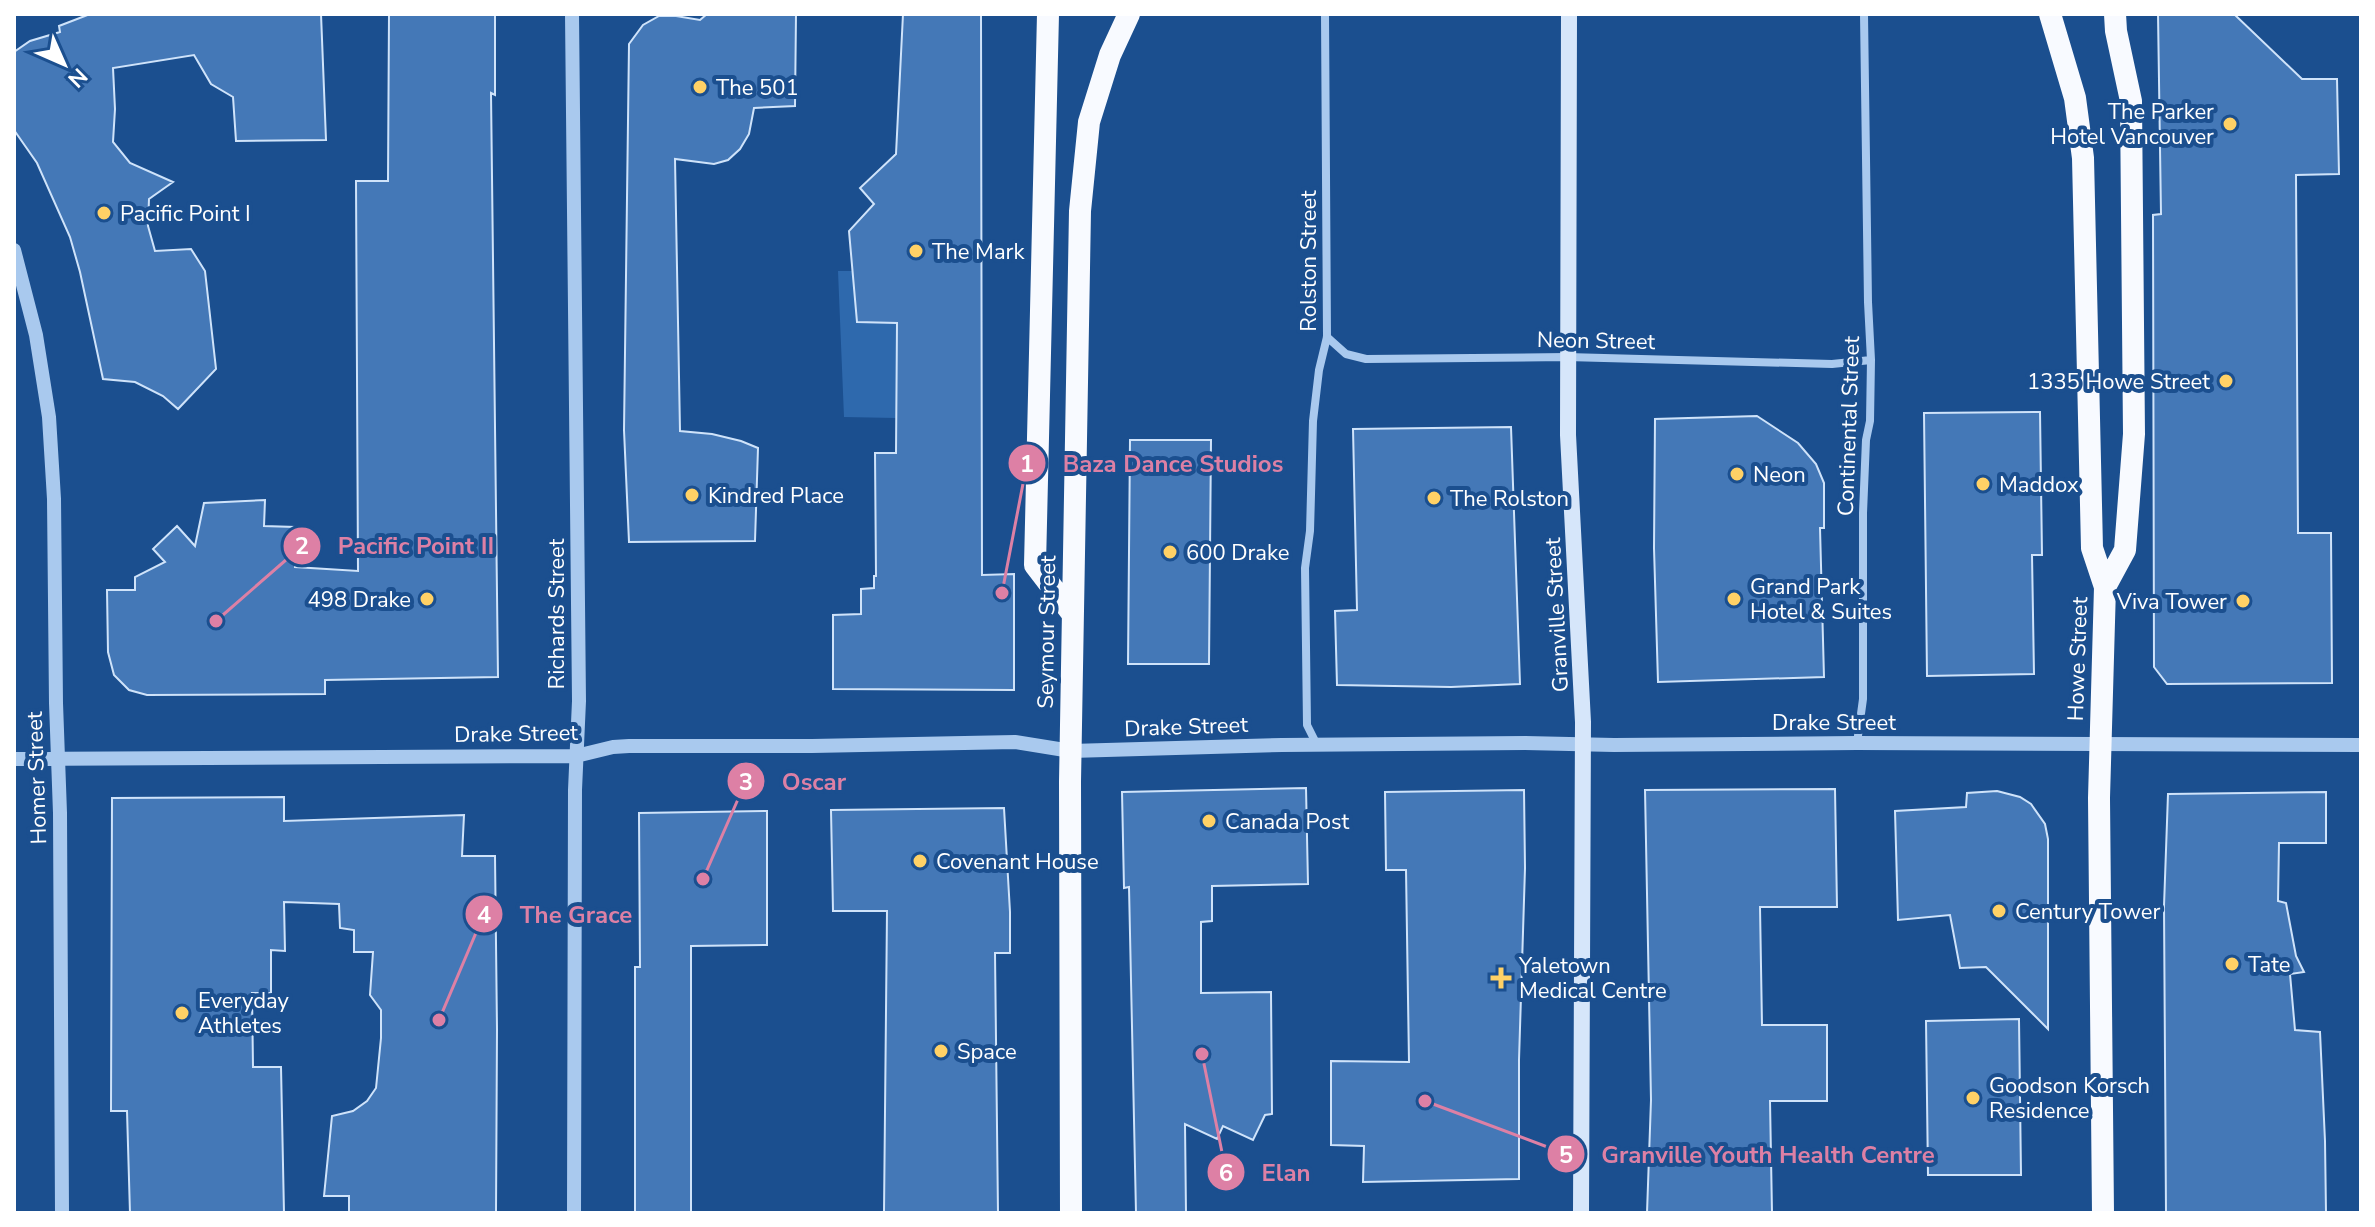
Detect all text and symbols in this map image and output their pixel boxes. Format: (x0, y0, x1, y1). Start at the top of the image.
north arrow (24, 24, 104, 104)
text: N (61, 61, 94, 94)
place label: The 501 (716, 73, 799, 103)
marker: The 501 (691, 78, 709, 96)
place label: The Parker Hotel Vancouver (2050, 97, 2214, 152)
marker: The Parker Hotel Vancouver (2221, 115, 2239, 133)
street label: Rolston Street (1294, 190, 1324, 332)
place label: Pacific Point I (120, 199, 251, 229)
marker: Pacific Point I (95, 204, 113, 222)
place label: The Mark (932, 237, 1025, 267)
marker: The Mark (907, 242, 925, 260)
street label: Neon Street (1537, 325, 1656, 357)
street label: Continental Street (1831, 335, 1867, 516)
place label: 1335 Howe Street (2027, 367, 2210, 397)
marker: 1335 Howe Street (2217, 372, 2235, 390)
callout: Baza Dance Studios (1007, 439, 1300, 487)
text: 1 (1020, 448, 1034, 480)
text: Baza Dance Studios (1063, 448, 1283, 480)
place label: Neon (1753, 460, 1806, 490)
marker: Neon (1728, 465, 1746, 483)
place label: Maddox (1999, 470, 2079, 500)
marker: Maddox (1974, 475, 1992, 493)
place label: Kindred Place (708, 481, 844, 511)
place label: The Rolston (1450, 484, 1569, 514)
marker: Kindred Place (683, 486, 701, 504)
marker: The Rolston (1425, 489, 1443, 507)
callout: Pacific Point II (282, 522, 510, 570)
text: 2 (295, 530, 309, 562)
text: Pacific Point II (338, 530, 494, 562)
street label: Granville Street (1538, 537, 1576, 693)
street label: Richards Street (542, 538, 572, 690)
place label: 600 Drake (1186, 538, 1289, 568)
marker: 600 Drake (1161, 543, 1179, 561)
street label: Seymour Street (1031, 555, 1063, 709)
place label: Grand Park Hotel & Suites (1750, 572, 1892, 627)
place label: 498 Drake (308, 585, 411, 615)
place label: Viva Tower (2116, 587, 2227, 617)
marker: 498 Drake (418, 590, 436, 608)
marker: Grand Park Hotel & Suites (1725, 590, 1743, 608)
marker: Viva Tower (2234, 592, 2252, 610)
street label: Howe Street (2061, 596, 2095, 722)
street label: Drake Street (1772, 708, 1896, 738)
street label: Drake Street (1124, 710, 1249, 744)
street label: Homer Street (20, 711, 54, 845)
street label: Drake Street (454, 718, 578, 750)
callout: Oscar (726, 757, 862, 805)
text: 3 (739, 766, 753, 798)
text: Oscar (782, 766, 847, 798)
place label: Canada Post (1225, 807, 1350, 837)
marker: Canada Post (1200, 812, 1218, 830)
place label: Covenant House (936, 847, 1099, 877)
marker: Covenant House (911, 852, 929, 870)
callout: The Grace (464, 890, 649, 938)
place label: Century Tower (2015, 897, 2160, 927)
text: 4 (477, 899, 491, 931)
text: The Grace (520, 899, 632, 931)
marker: Century Tower (1990, 902, 2008, 920)
place label: Tate (2248, 950, 2291, 980)
place label: Yaletown Medical Centre (1518, 951, 1667, 1006)
marker: Tate (2223, 955, 2241, 973)
marker: Yaletown Medical Centre (1490, 967, 1512, 989)
place label: Everyday Athletes (198, 986, 290, 1041)
marker: Everyday Athletes (173, 1004, 191, 1022)
place label: Space (957, 1037, 1017, 1067)
marker: Space (932, 1042, 950, 1060)
place label: Goodson Korsch Residence (1989, 1071, 2150, 1126)
marker: Goodson Korsch Residence (1964, 1089, 1982, 1107)
callout: Granville Youth Health Centre (1546, 1130, 1951, 1178)
text: 5 (1559, 1139, 1573, 1171)
text: Granville Youth Health Centre (1601, 1139, 1935, 1171)
callout: Elan (1206, 1148, 1327, 1196)
text: 6 (1219, 1157, 1233, 1189)
text: Elan (1261, 1157, 1311, 1189)

